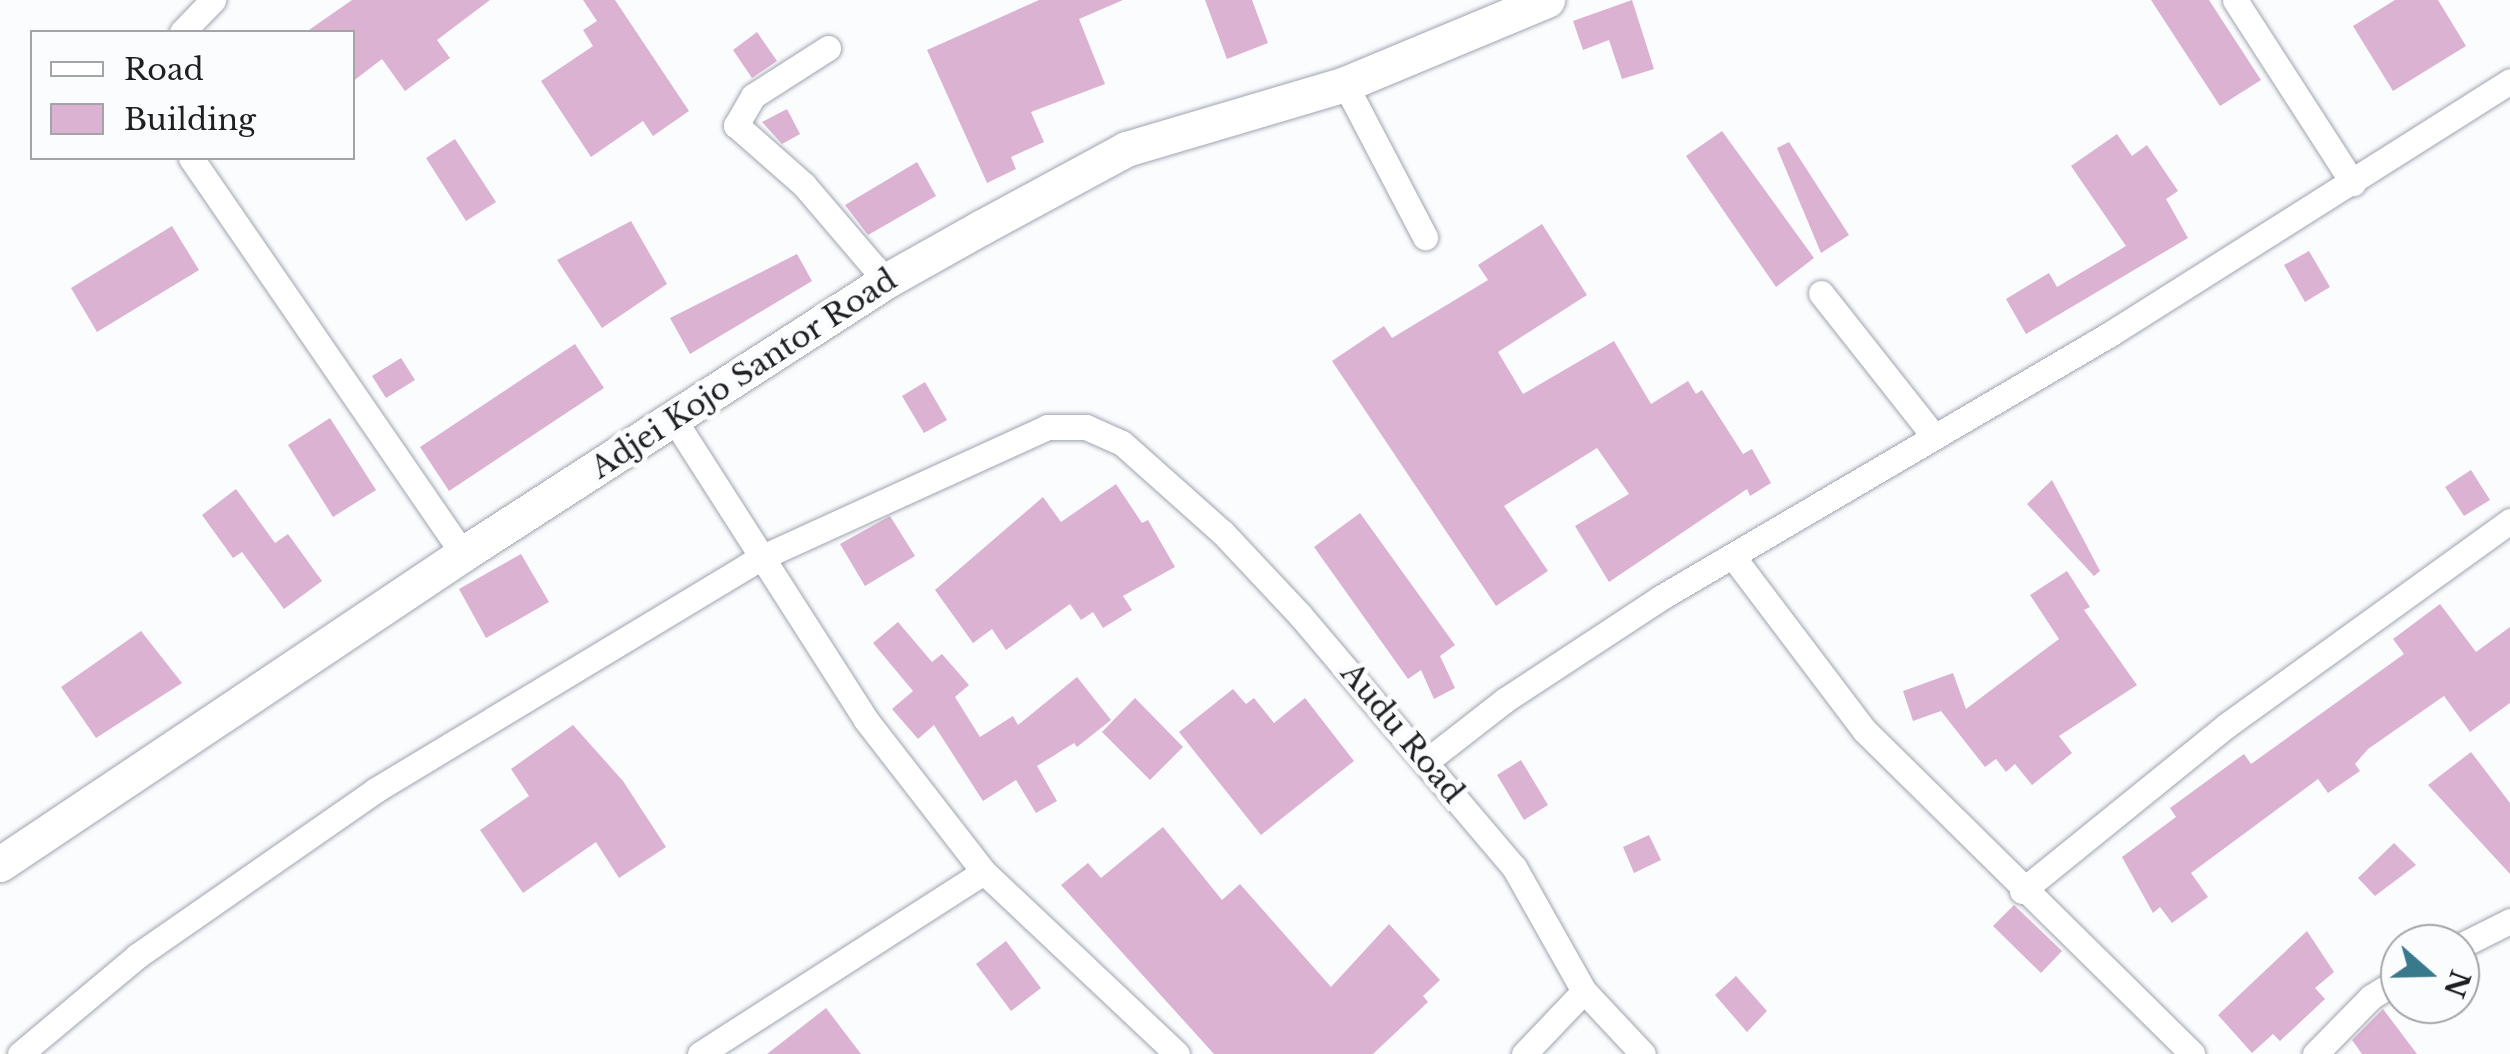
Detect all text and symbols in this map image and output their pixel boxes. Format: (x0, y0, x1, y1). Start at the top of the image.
legend (30, 30, 355, 160)
text: Road (124, 51, 204, 88)
text: Building (124, 101, 256, 138)
street label: Adjei Kojo Santor Road (584, 261, 904, 487)
street label: Audu Road (1333, 656, 1471, 810)
north arrow (2380, 924, 2480, 1024)
text: N (2436, 965, 2478, 1002)

